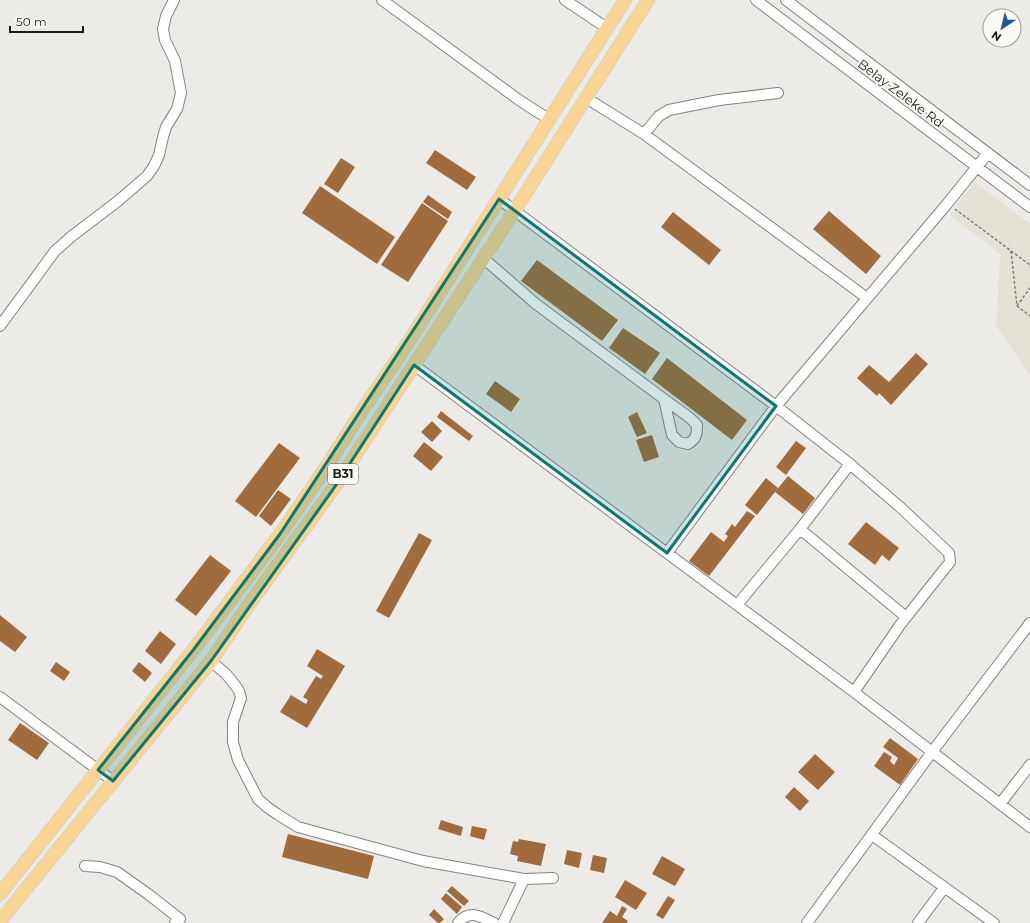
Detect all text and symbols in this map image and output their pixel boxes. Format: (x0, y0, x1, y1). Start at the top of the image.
scale bar (10, 8, 83, 34)
north arrow (982, 8, 1022, 48)
text: 50 m (16, 14, 47, 29)
text: N (989, 28, 1004, 44)
street label: Belay Zeleke Rd (855, 55, 947, 131)
road number: B31 (328, 464, 358, 484)

